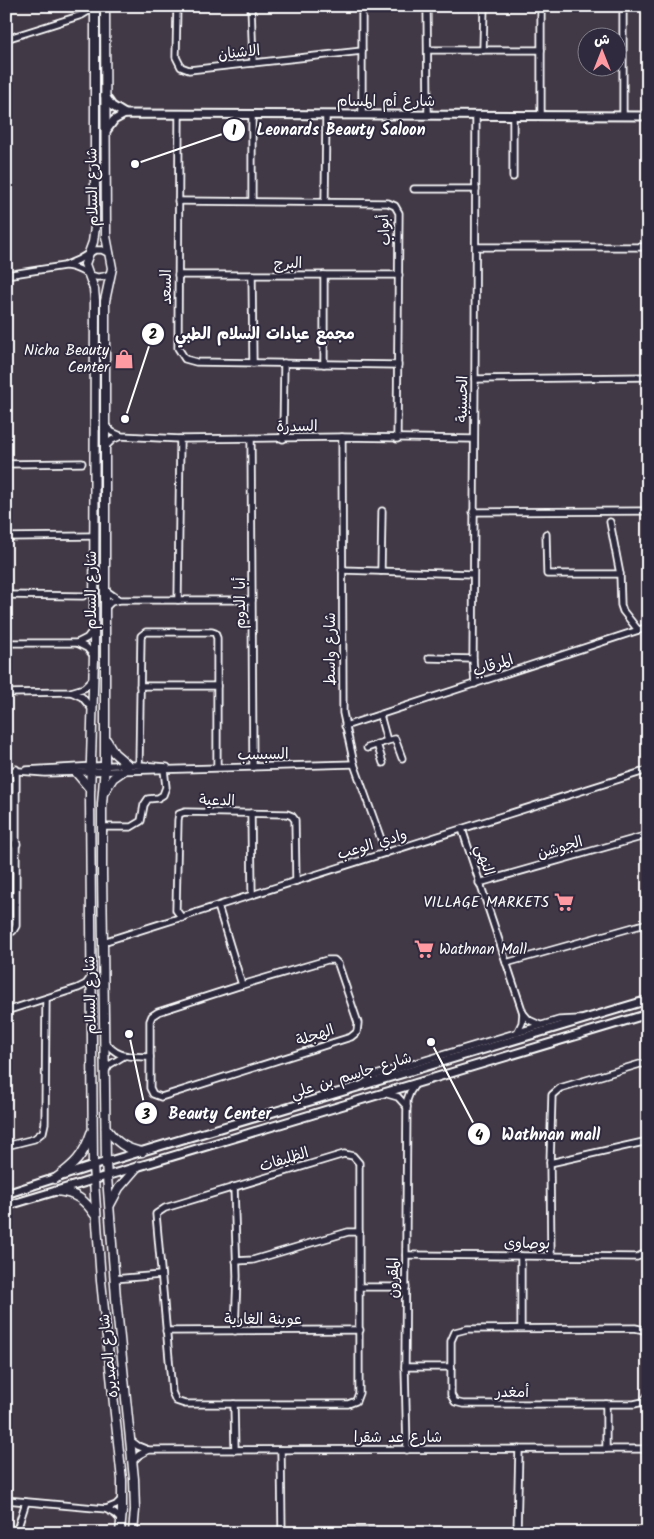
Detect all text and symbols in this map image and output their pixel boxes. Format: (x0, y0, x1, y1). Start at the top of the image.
north arrow (576, 28, 626, 78)
text: ش (594, 29, 610, 51)
street label: الاشنان (217, 39, 262, 67)
street label: شارع أم المسام (337, 90, 435, 114)
callout: Leonards Beauty Saloon (221, 114, 435, 145)
text: Leonards Beauty Saloon (256, 118, 426, 143)
text: 1 (232, 119, 237, 143)
street label: شارع السلام (80, 147, 106, 227)
street label: أبواب (372, 213, 398, 247)
street label: البرج (274, 252, 302, 276)
street label: السعد (155, 269, 179, 305)
callout: مجمع عيادات السلام الطبي (140, 318, 365, 349)
text: مجمع عيادات السلام الطبي (175, 322, 355, 348)
text: 2 (149, 323, 158, 347)
place label: Nicha Beauty Center (24, 339, 110, 380)
shop icon: Nicha Beauty Center (113, 348, 135, 370)
street label: الحسنية (451, 375, 475, 423)
street label: السدرة (276, 415, 318, 439)
street label: شارع السلام (80, 551, 104, 629)
street label: أبا الدوم (229, 577, 253, 629)
street label: شارع واسط (319, 612, 343, 686)
street label: المرقاب (470, 648, 517, 684)
street label: السبسب (237, 743, 289, 767)
street label: الدعية (199, 789, 235, 813)
street label: وادي الوعب (334, 823, 410, 867)
street label: الجوشن (535, 830, 586, 866)
street label: النهي (468, 842, 500, 879)
place label: VILLAGE MARKETS (424, 891, 549, 915)
supermarket icon: VILLAGE MARKETS (553, 891, 575, 913)
supermarket icon: Wathnan Mall (413, 938, 435, 960)
place label: Wathnan Mall (439, 938, 527, 962)
street label: شارع السلام (78, 955, 104, 1035)
street label: الهجلة (293, 1018, 338, 1053)
street label: شارع جاسم بن علي (288, 1046, 415, 1106)
callout: Beauty Center (134, 1098, 281, 1129)
text: Beauty Center (169, 1102, 273, 1127)
text: 3 (141, 1103, 150, 1127)
callout: Wathnan mall (466, 1119, 610, 1150)
text: Wathnan mall (502, 1123, 601, 1148)
text: 4 (475, 1124, 483, 1148)
street label: الظليفات (257, 1141, 312, 1179)
street label: بوصاوى (504, 1232, 550, 1256)
street label: المقرون (382, 1257, 406, 1299)
street label: عوينة الغارية (224, 1308, 302, 1332)
street label: شارع الصديره (93, 1313, 125, 1399)
street label: أمغدر (494, 1381, 529, 1405)
street label: شارع عد شقرا (354, 1426, 442, 1450)

